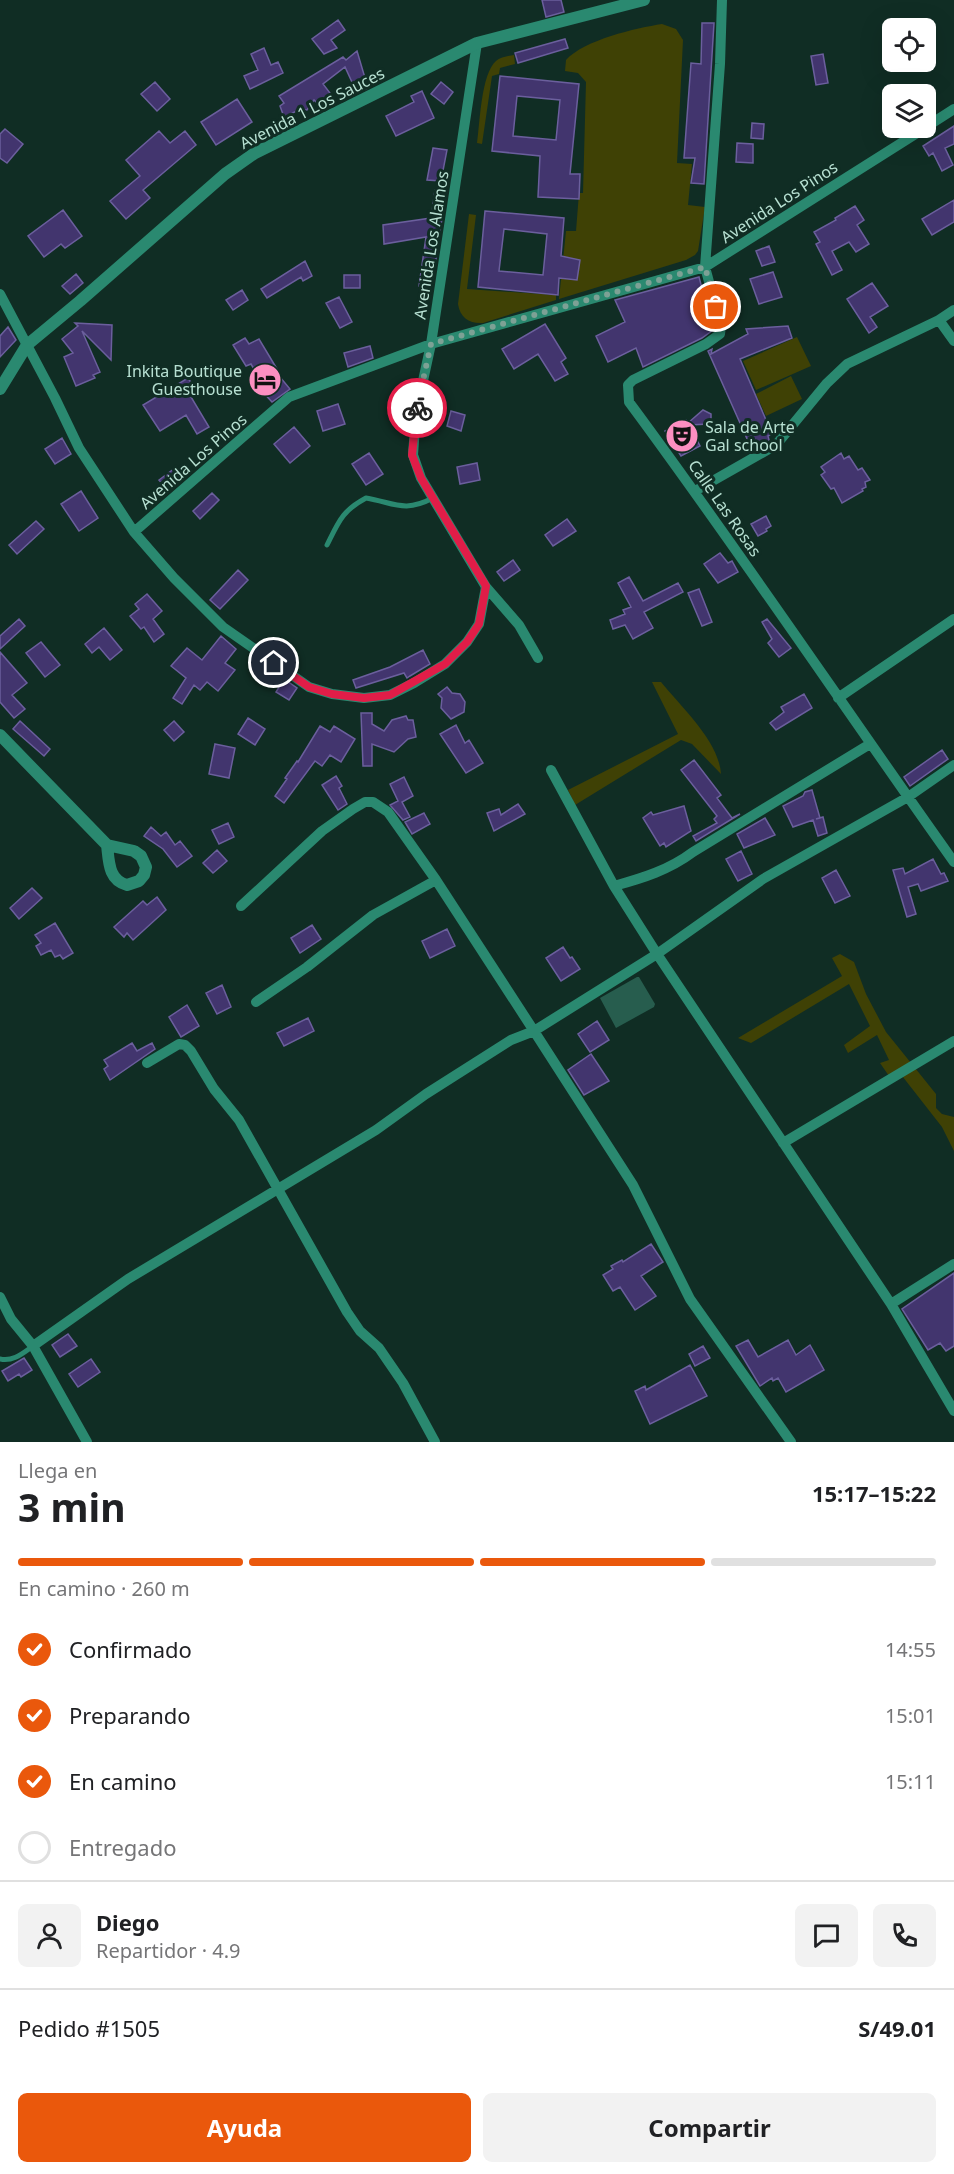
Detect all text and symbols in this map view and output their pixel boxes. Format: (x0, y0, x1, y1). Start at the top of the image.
map controls (882, 18, 936, 138)
button: locate (882, 18, 936, 72)
street label: Avenida 1 Los Sauces (236, 62, 388, 154)
button: layers (882, 84, 936, 138)
street label: Avenida Los Pinos (716, 156, 842, 248)
street label: Avenida Los Alamos (408, 169, 454, 321)
pin (690, 281, 741, 332)
icon: bag (699, 290, 732, 323)
place label: Inkita Boutique Guesthouse (126, 360, 242, 400)
hotel icon: Inkita Boutique Guesthouse (247, 362, 283, 398)
courier (387, 378, 447, 438)
icon: bike (401, 392, 434, 425)
street label: Avenida Los Pinos (135, 408, 251, 514)
place label: Sala de Arte Gal school (705, 416, 795, 456)
theatre icon: Sala de Arte Gal school (664, 418, 700, 454)
street label: Calle Las Rosas (683, 455, 767, 561)
pin (248, 637, 299, 688)
icon: home (257, 646, 290, 679)
text: Llega en (18, 1457, 97, 1484)
text: 15:17–15:22 (812, 1478, 936, 1508)
text: 3 min (18, 1480, 125, 1533)
text: En camino · 260 m (18, 1575, 190, 1602)
icon: check (18, 1633, 51, 1666)
text: Confirmado (69, 1634, 192, 1664)
text: 14:55 (885, 1636, 936, 1663)
icon: check (18, 1699, 51, 1732)
text: Preparando (69, 1700, 191, 1730)
text: 15:01 (885, 1702, 936, 1729)
icon: check (18, 1765, 51, 1798)
text: En camino (69, 1766, 177, 1796)
text: 15:11 (885, 1768, 936, 1795)
text: Entregado (69, 1832, 177, 1862)
button: person (18, 1904, 81, 1967)
button: chat (795, 1904, 858, 1967)
button: phone (873, 1904, 936, 1967)
text: Diego (96, 1907, 159, 1937)
text: Repartidor · 4.9 (96, 1937, 241, 1964)
text: Pedido #1505 (18, 2013, 160, 2043)
text: S/49.01 (858, 2013, 936, 2043)
button: Ayuda (18, 2093, 471, 2162)
button: Compartir (483, 2093, 936, 2162)

